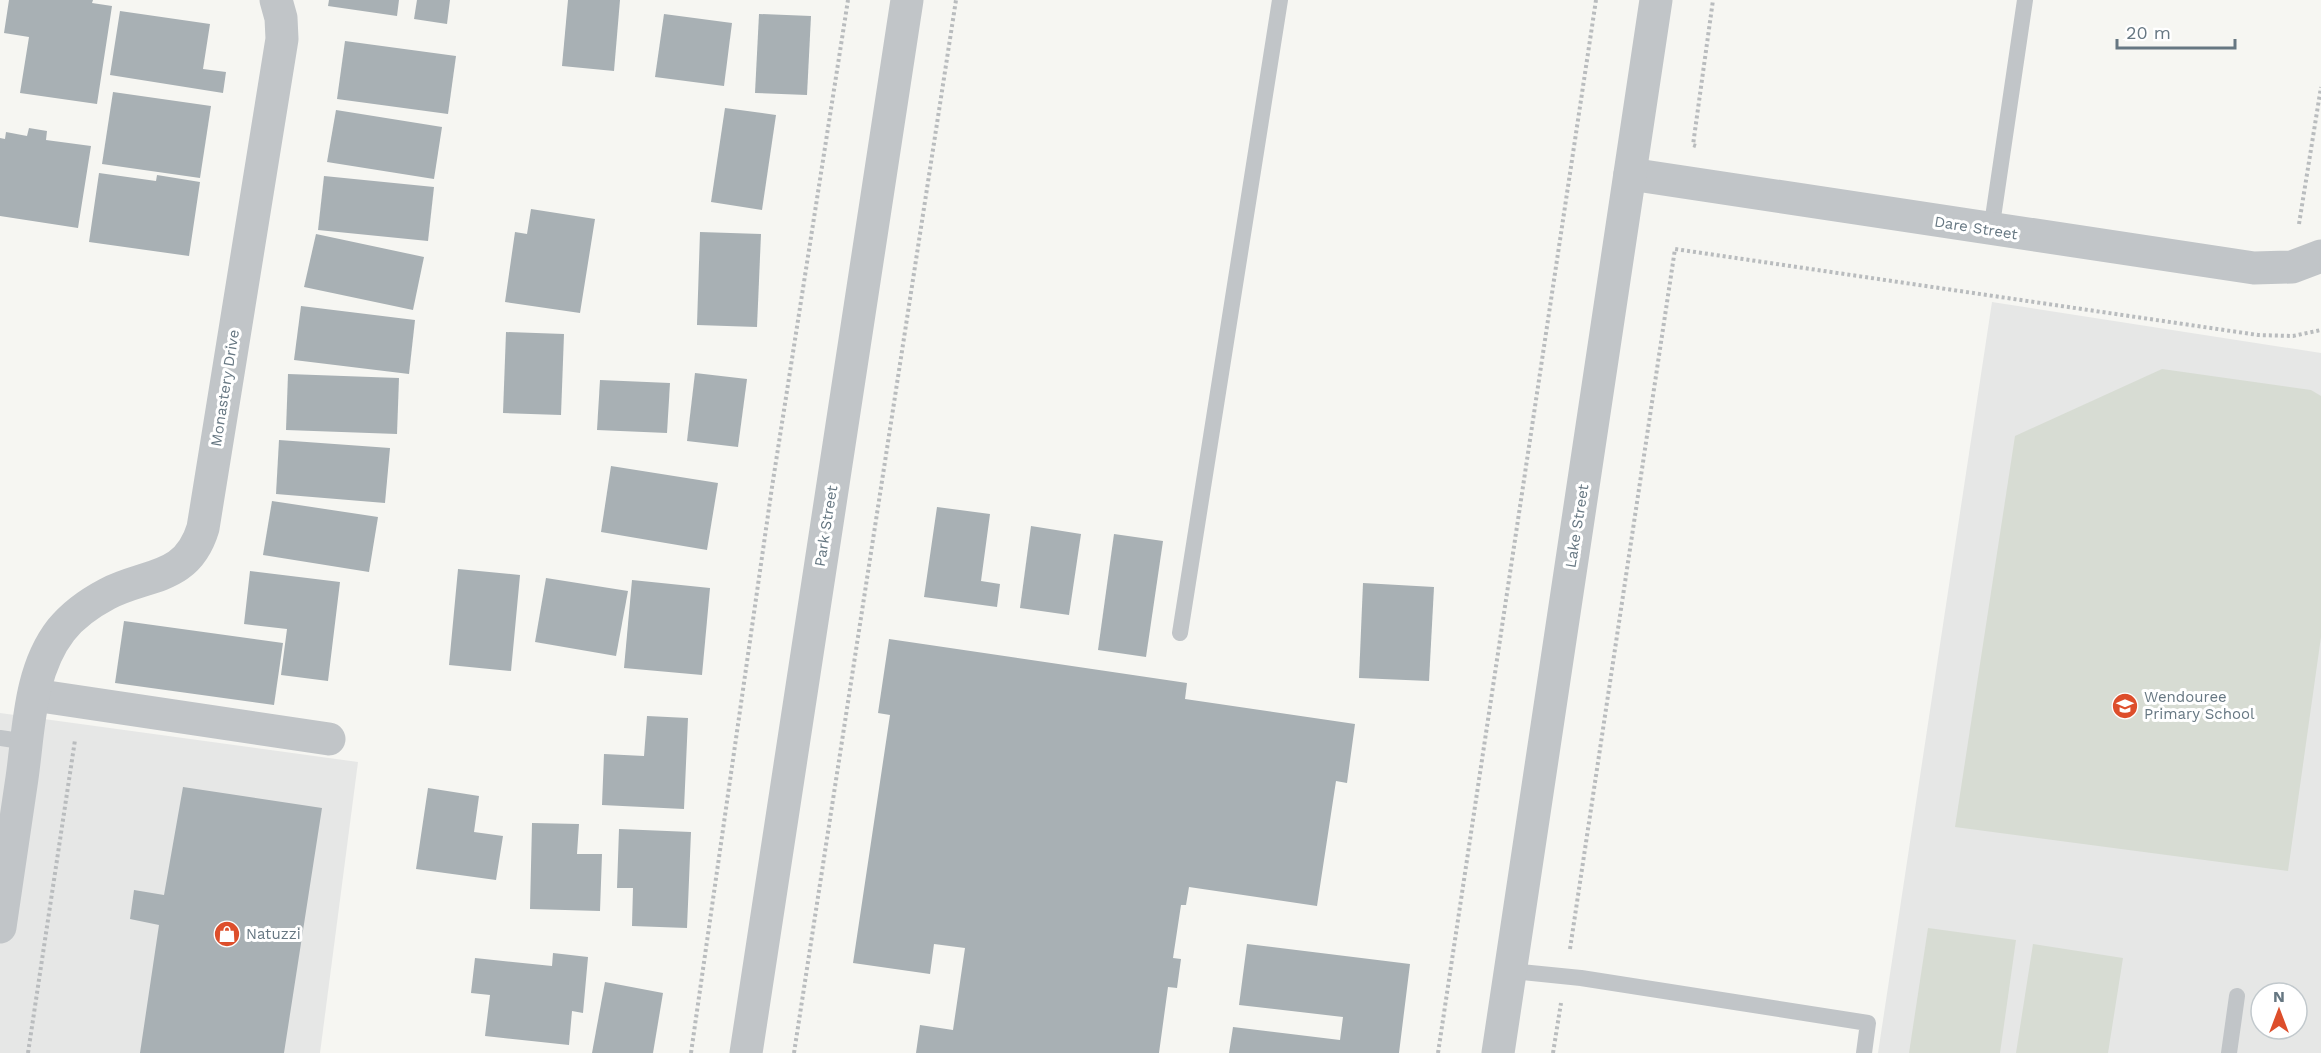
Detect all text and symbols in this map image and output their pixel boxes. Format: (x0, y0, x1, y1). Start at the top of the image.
scale bar (2117, 12, 2236, 50)
text: 20 m (2126, 22, 2171, 43)
street label: Dare Street (1933, 213, 2020, 244)
street label: Monastery Drive (207, 328, 243, 448)
street label: Lake Street (1561, 482, 1593, 569)
street label: Park Street (811, 483, 841, 568)
place label: Wendouree Primary School (2144, 688, 2255, 723)
school or university icon: Wendouree Primary School (2110, 691, 2140, 721)
shop icon: Natuzzi (212, 919, 242, 949)
place label: Natuzzi (246, 925, 301, 943)
north arrow (2249, 981, 2309, 1041)
text: N (2273, 987, 2285, 1006)

